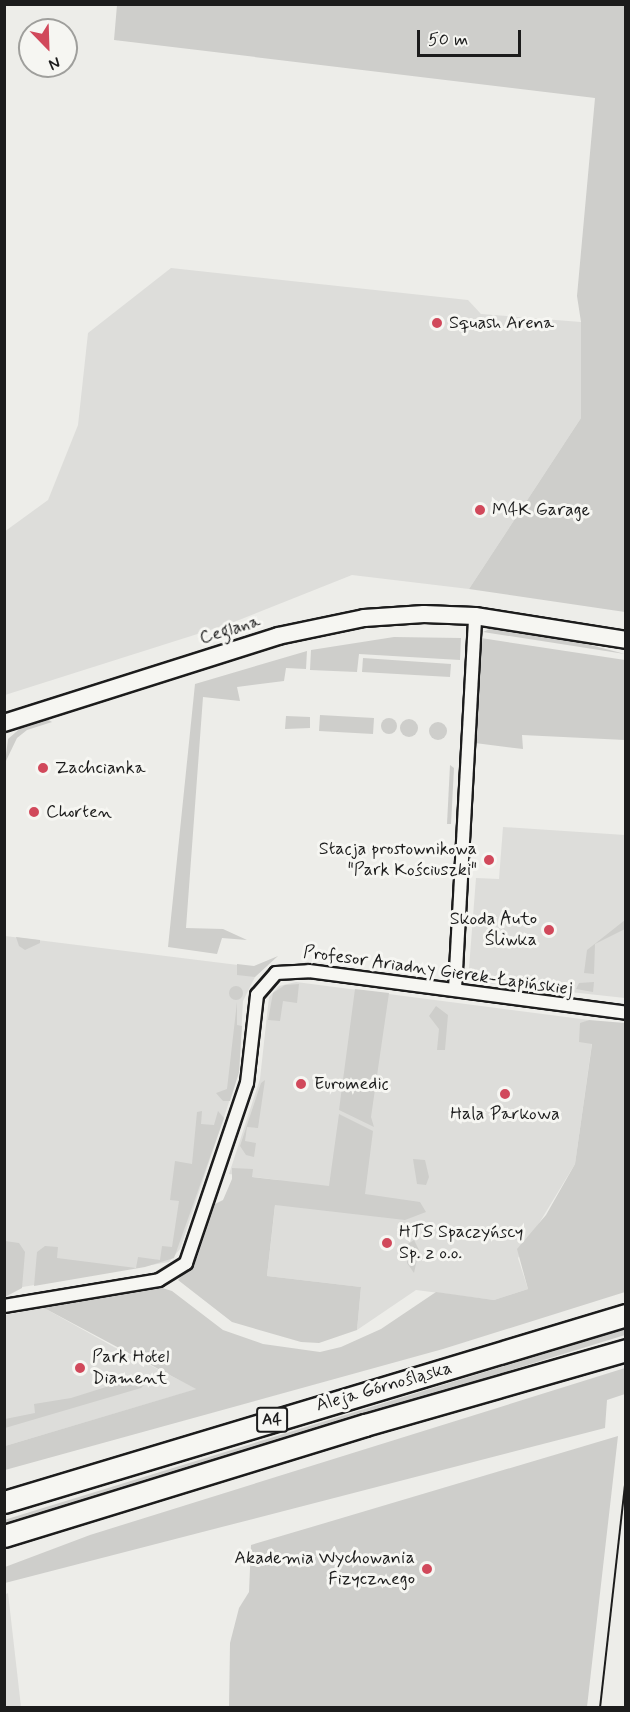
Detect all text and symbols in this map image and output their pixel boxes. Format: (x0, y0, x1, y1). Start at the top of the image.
north arrow (18, 18, 78, 78)
scale bar (420, 18, 524, 56)
text: 50 m (428, 28, 468, 52)
text: N (45, 51, 63, 75)
place label: Squash Arena (449, 312, 554, 334)
marker: Squash Arena (430, 316, 444, 330)
place label: M4K Garage (492, 499, 590, 521)
marker: M4K Garage (473, 503, 487, 517)
street label: Ceglana (197, 611, 263, 649)
place label: Zachcianka (55, 757, 145, 779)
marker: Zachcianka (36, 761, 50, 775)
place label: Chorten (46, 801, 112, 823)
marker: Chorten (27, 805, 41, 819)
place label: Stacja prostownikowa "Park Kościuszki" (319, 839, 477, 882)
marker: Stacja prostownikowa "Park Kościuszki" (482, 853, 496, 867)
place label: Skoda Auto Śliwka (452, 909, 537, 952)
marker: Skoda Auto Śliwka (542, 923, 556, 937)
street label: Profesor Ariadny Gierek-Łapińskiej (301, 941, 575, 1001)
place label: Euromedic (314, 1073, 389, 1095)
marker: Euromedic (292, 1075, 310, 1093)
marker: Hala Parkowa (498, 1087, 512, 1101)
place label: Hala Parkowa (453, 1103, 557, 1125)
place label: HTS Spaczyńscy Sp. z o.o. (399, 1222, 523, 1264)
marker: HTS Spaczyńscy Sp. z o.o. (380, 1236, 394, 1250)
place label: Park Hotel Diament (92, 1347, 169, 1390)
street label: Aleja Górnośląska (314, 1357, 454, 1417)
marker: Park Hotel Diament (73, 1361, 87, 1375)
road number: A4 (256, 1407, 288, 1433)
place label: Akademia Wychowania Fizycznego (234, 1548, 415, 1590)
marker: Akademia Wychowania Fizycznego (420, 1562, 434, 1576)

